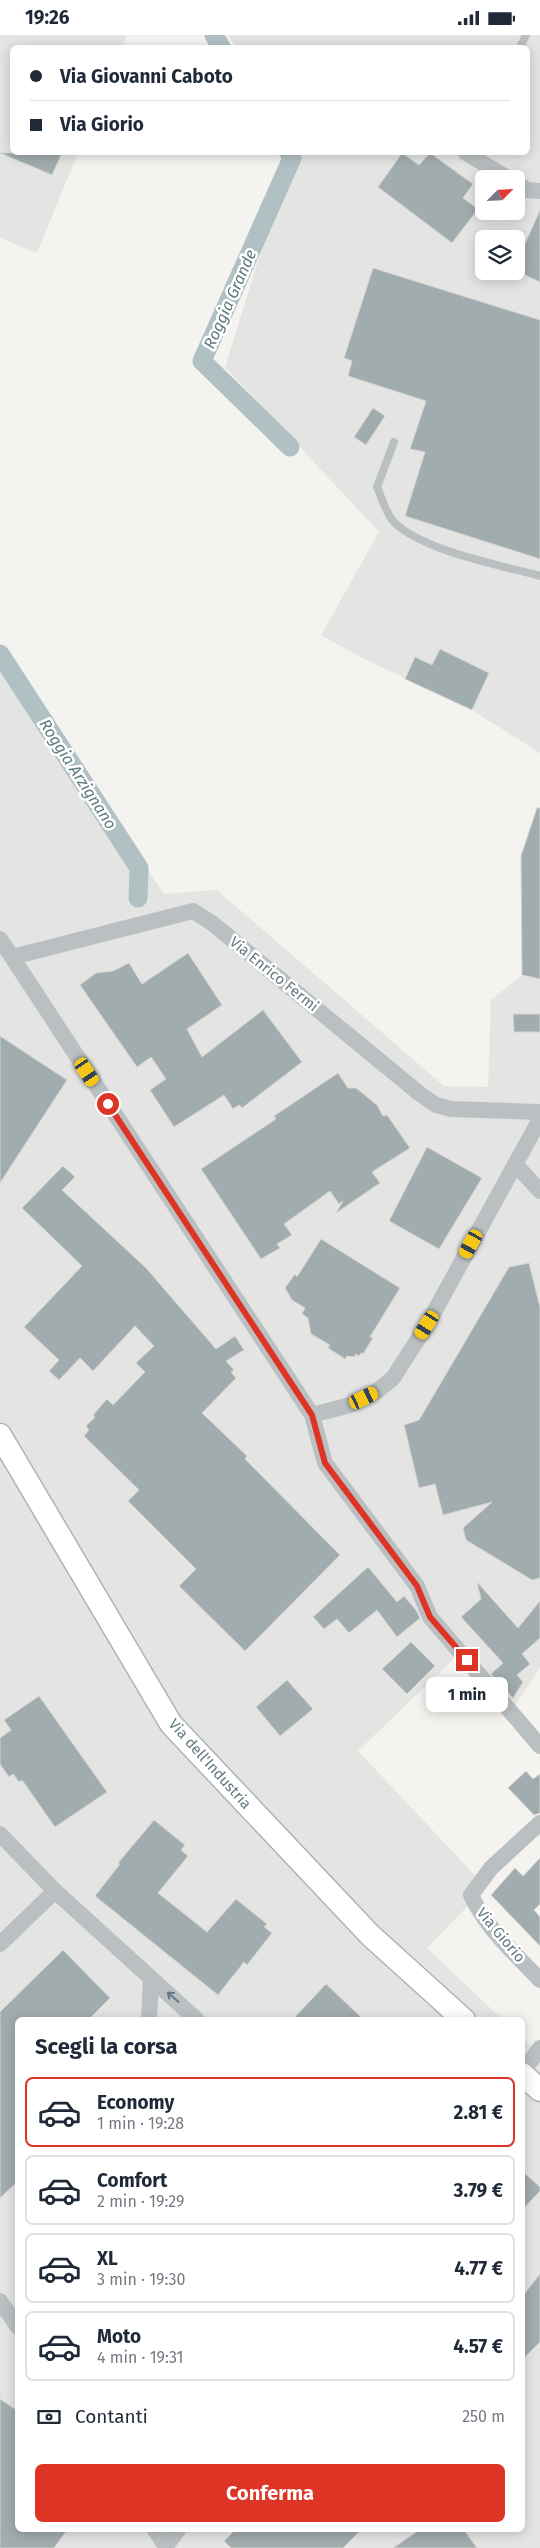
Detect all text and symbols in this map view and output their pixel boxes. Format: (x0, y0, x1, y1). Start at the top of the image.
text: 19:26 (25, 6, 70, 29)
text: Via Giovanni Caboto (60, 65, 233, 88)
text: Via Giorio (60, 113, 144, 136)
north arrow (475, 170, 525, 220)
map controls (475, 170, 525, 280)
button: layers (475, 230, 525, 280)
water label: Roggia Grande (200, 246, 260, 352)
water label: Roggia Arzignano (35, 715, 121, 833)
street label: Via Enrico Fermi (226, 933, 322, 1015)
car (72, 1055, 101, 1089)
route start (97, 1093, 119, 1115)
car (457, 1227, 484, 1261)
car (412, 1308, 441, 1342)
car (347, 1385, 380, 1411)
route end (456, 1649, 478, 1671)
callout: 1 min (426, 1677, 508, 1713)
text: 1 min (448, 1685, 486, 1704)
street label: Via dell'Industria (165, 1715, 255, 1813)
street label: Via Giorio (473, 1904, 529, 1966)
one-way arrow (166, 1991, 179, 2003)
text: Scegli la corsa (35, 2033, 178, 2060)
icon: car (37, 2090, 82, 2135)
text: Economy (97, 2091, 174, 2114)
text: 2.81 € (454, 2101, 503, 2124)
text: 1 min · 19:28 (97, 2114, 184, 2133)
icon: car (37, 2168, 82, 2213)
text: Comfort (97, 2169, 167, 2192)
text: 3.79 € (454, 2179, 503, 2202)
text: 2 min · 19:29 (97, 2192, 184, 2211)
icon: car (37, 2246, 82, 2291)
text: XL (97, 2247, 118, 2270)
text: 4.77 € (454, 2257, 503, 2280)
text: 3 min · 19:30 (97, 2270, 185, 2289)
icon: car (37, 2324, 82, 2369)
text: Moto (97, 2325, 141, 2348)
text: 4.57 € (453, 2335, 503, 2358)
text: 4 min · 19:31 (97, 2348, 184, 2367)
icon: cash (35, 2403, 63, 2431)
text: Contanti (75, 2405, 148, 2428)
text: 250 m (462, 2407, 505, 2426)
button: Conferma (35, 2464, 505, 2522)

